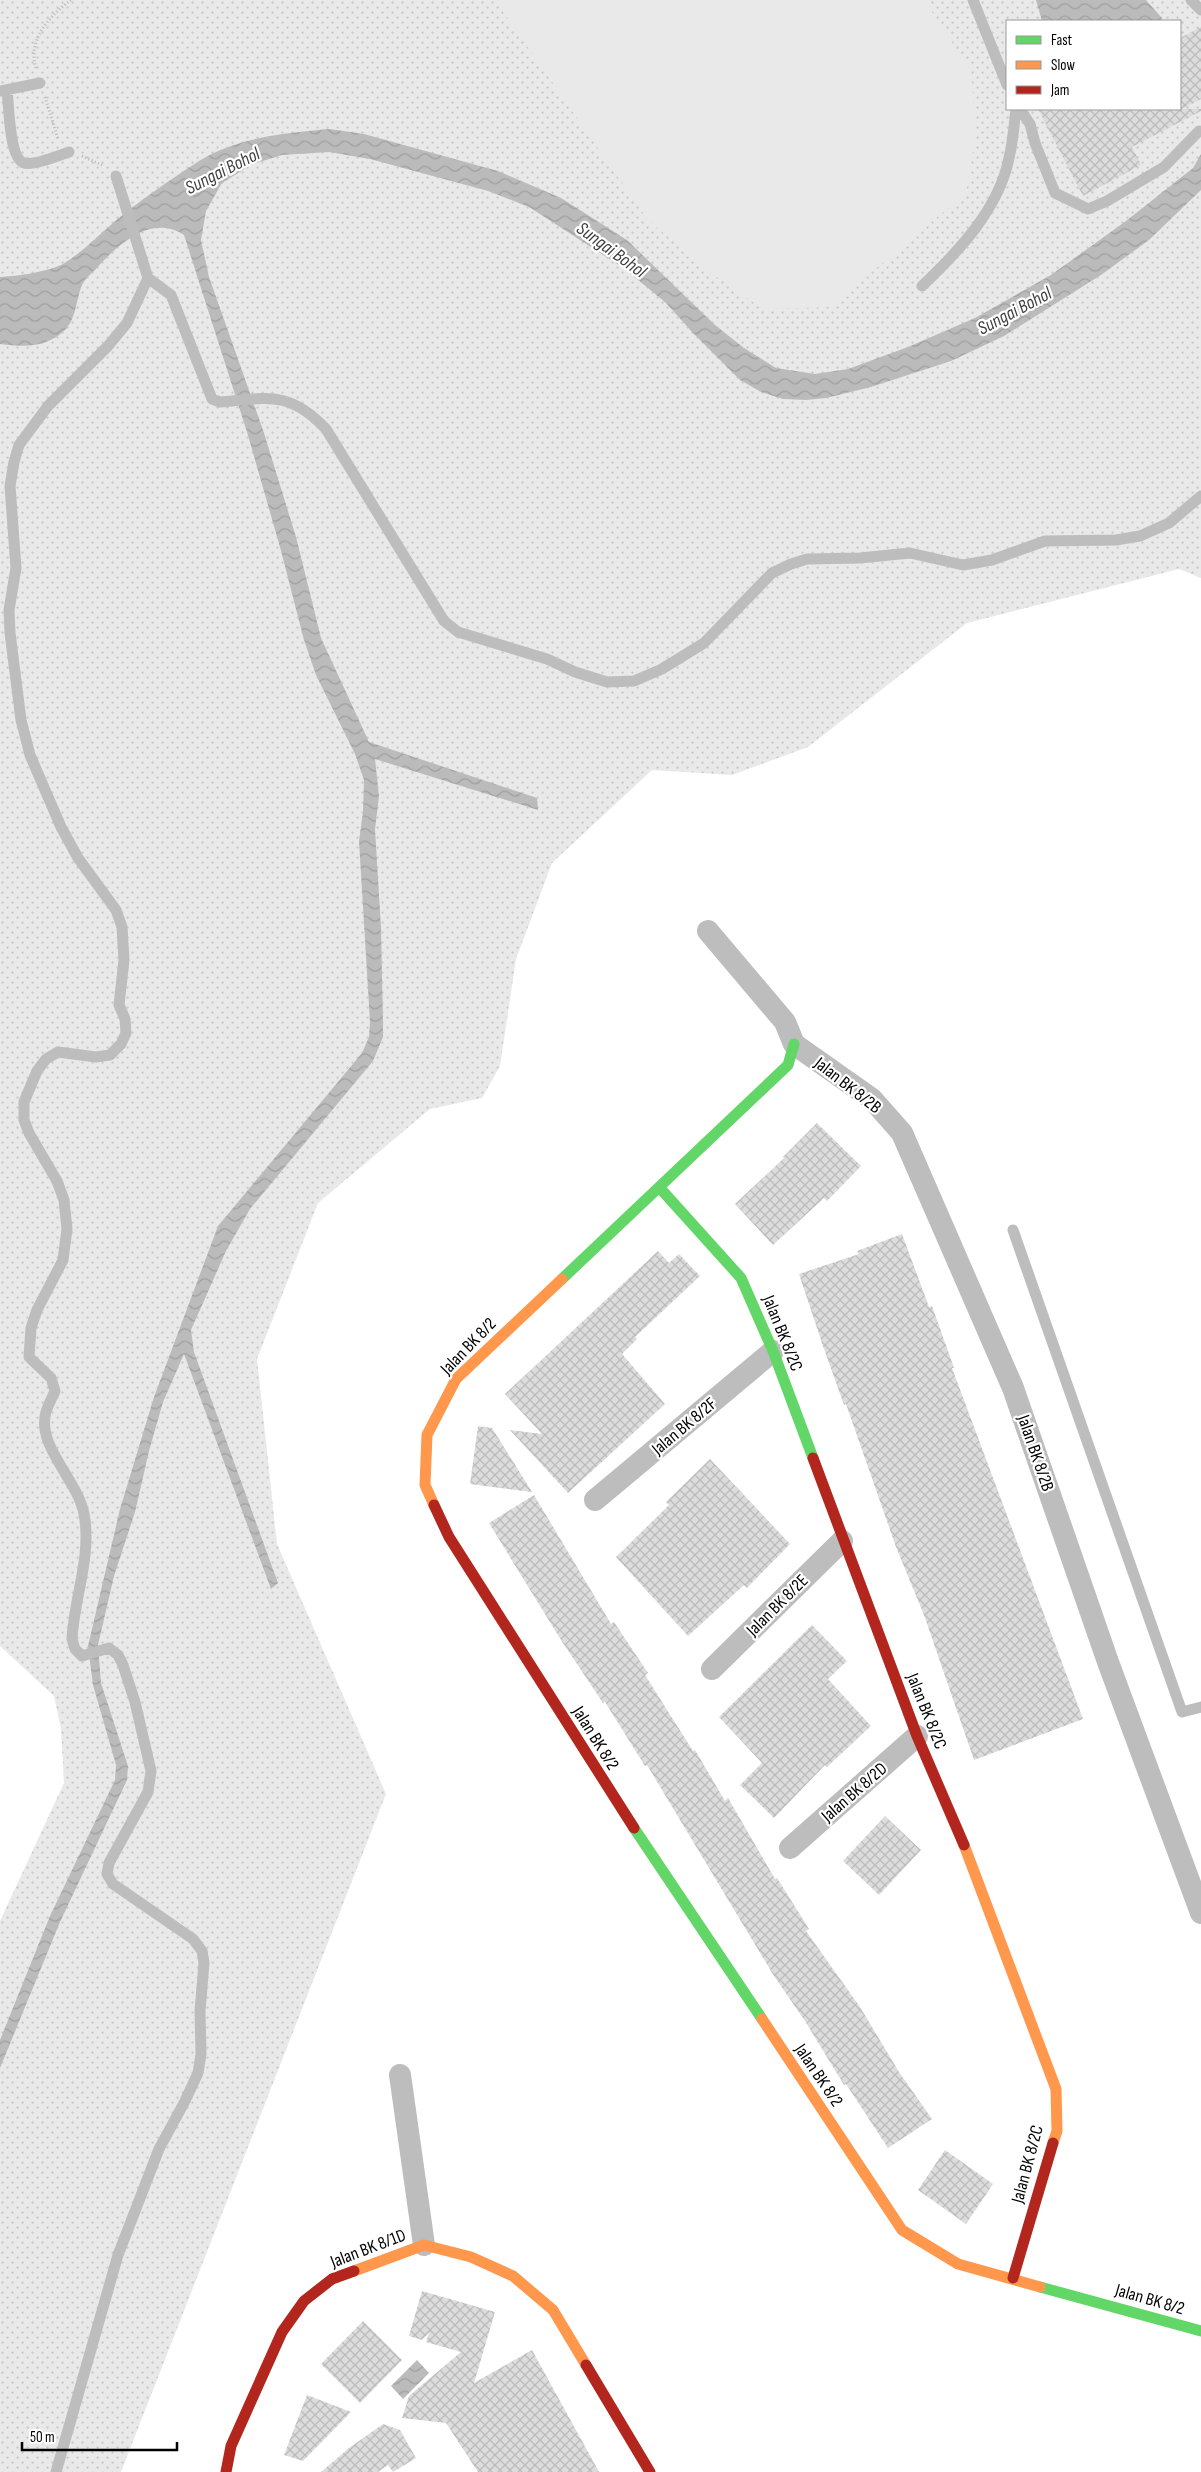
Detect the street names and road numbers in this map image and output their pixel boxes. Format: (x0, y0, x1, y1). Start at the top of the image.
street label: Jalan BK 8/2B (809, 1052, 885, 1118)
street label: Jalan BK 8/2C (757, 1291, 807, 1374)
street label: Jalan BK 8/2 (435, 1313, 501, 1380)
street label: Jalan BK 8/2F (647, 1393, 721, 1460)
street label: Jalan BK 8/2B (1012, 1411, 1058, 1494)
street label: Jalan BK 8/2E (741, 1570, 813, 1641)
street label: Jalan BK 8/2C (901, 1669, 951, 1752)
street label: Jalan BK 8/2 (567, 1702, 623, 1774)
street label: Jalan BK 8/2D (817, 1758, 891, 1827)
street label: Jalan BK 8/2 (789, 2039, 847, 2111)
street label: Jalan BK 8/2C (1007, 2123, 1048, 2206)
street label: Jalan BK 8/1D (327, 2225, 409, 2273)
street label: Jalan BK 8/2 (1112, 2279, 1187, 2319)

